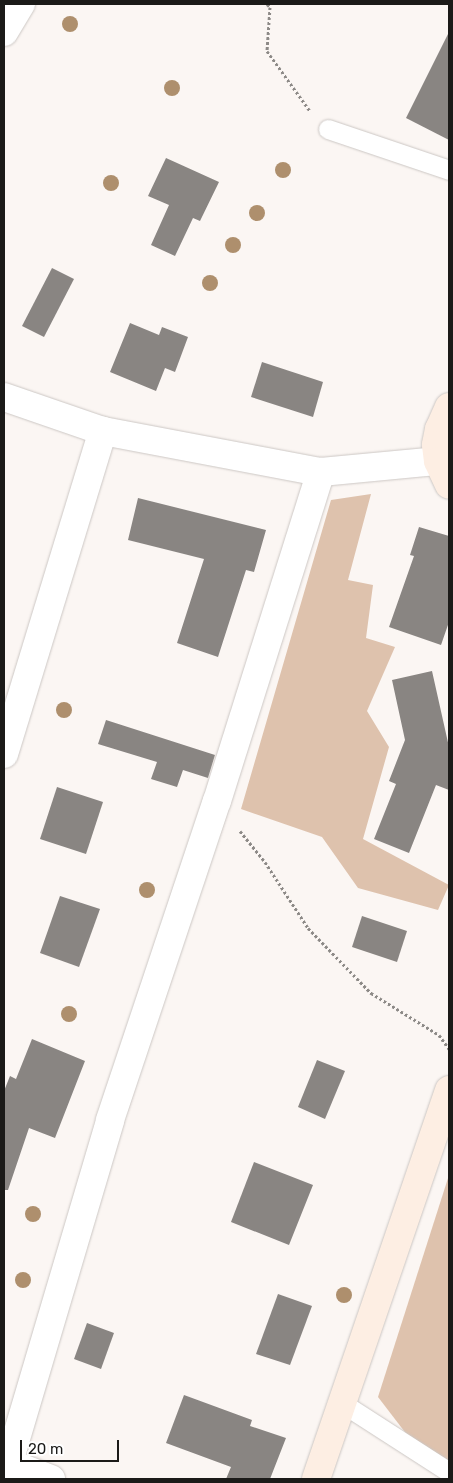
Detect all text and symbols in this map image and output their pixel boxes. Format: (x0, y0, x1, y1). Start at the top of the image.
scale bar (22, 1430, 121, 1462)
text: 20 m (28, 1440, 63, 1458)

